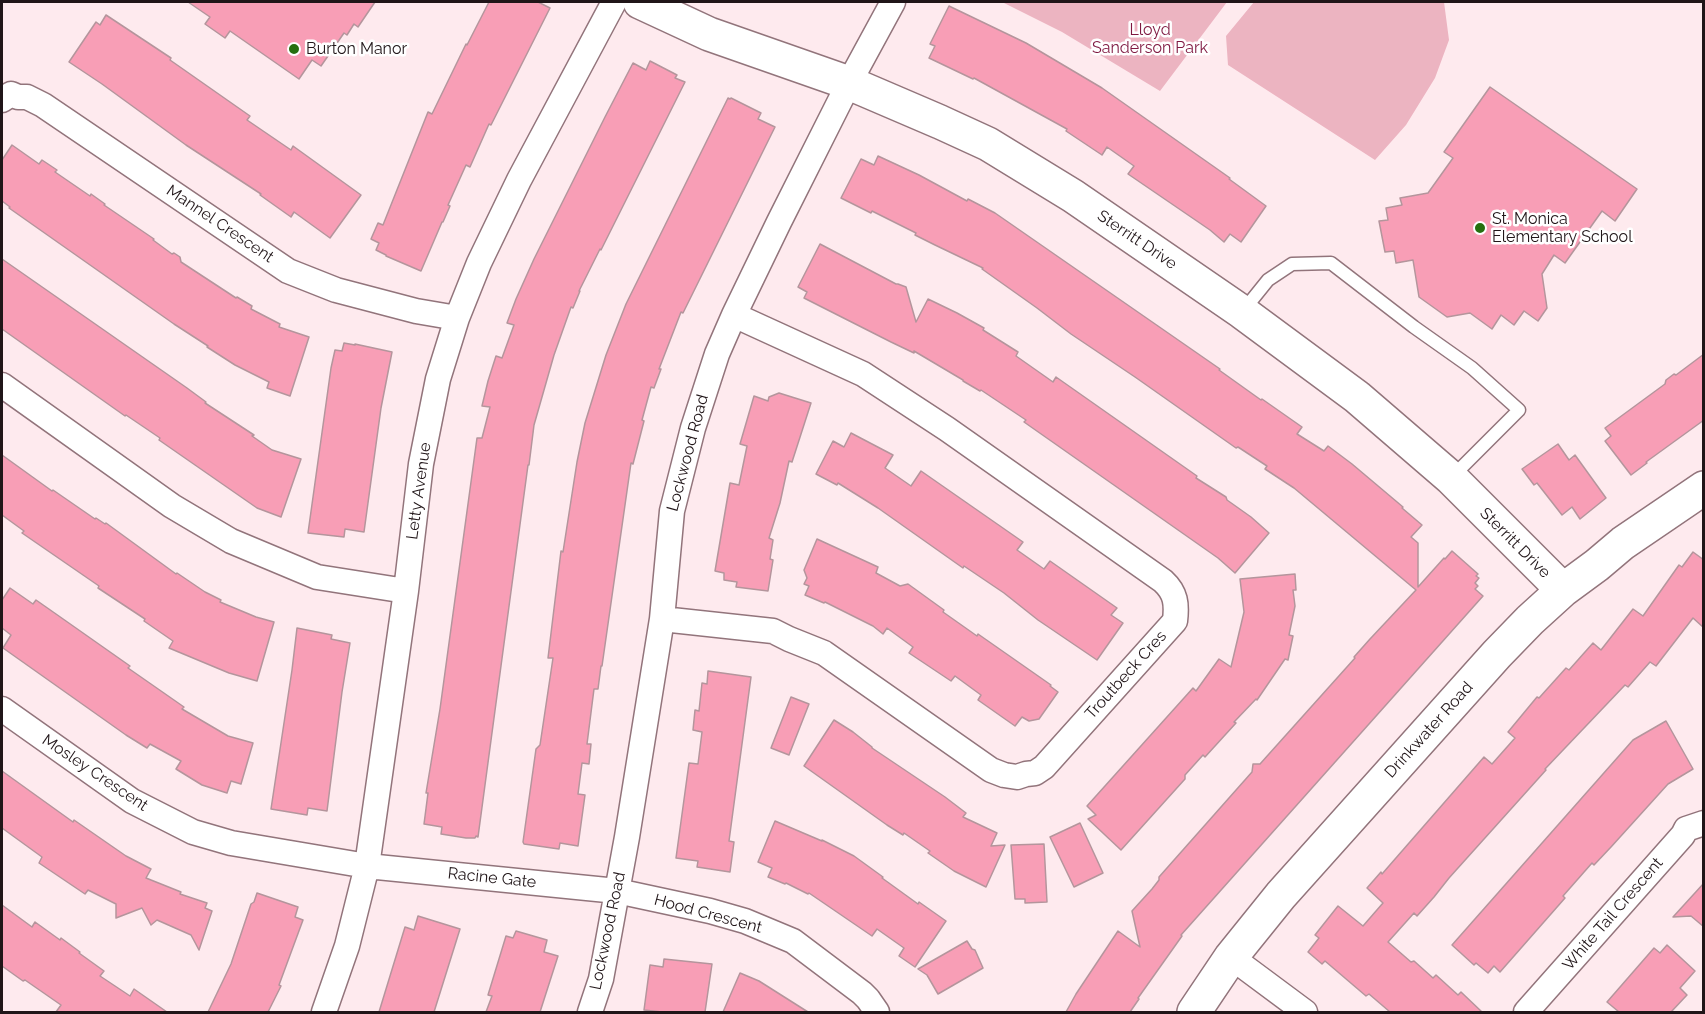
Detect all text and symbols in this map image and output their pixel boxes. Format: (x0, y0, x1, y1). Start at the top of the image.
park label: Lloyd Sanderson Park (1092, 20, 1208, 58)
place label: Burton Manor (306, 39, 407, 59)
marker: Burton Manor (287, 42, 301, 56)
street label: Mannel Crescent (163, 181, 277, 267)
street label: Sterritt Drive (1094, 206, 1180, 274)
place label: St. Monica Elementary School (1492, 209, 1632, 247)
marker: St. Monica Elementary School (1473, 221, 1487, 235)
street label: Lockwood Road (663, 393, 713, 513)
street label: Letty Avenue (403, 441, 435, 541)
street label: Sterritt Drive (1476, 504, 1554, 582)
street label: Troutbeck Cres (1081, 627, 1171, 723)
street label: Drinkwater Road (1381, 678, 1477, 782)
street label: Mosley Crescent (38, 730, 152, 816)
street label: White Tail Crescent (1559, 854, 1667, 974)
street label: Racine Gate (447, 864, 537, 892)
street label: Lockwood Road (586, 870, 630, 992)
street label: Hood Crescent (652, 890, 764, 938)

